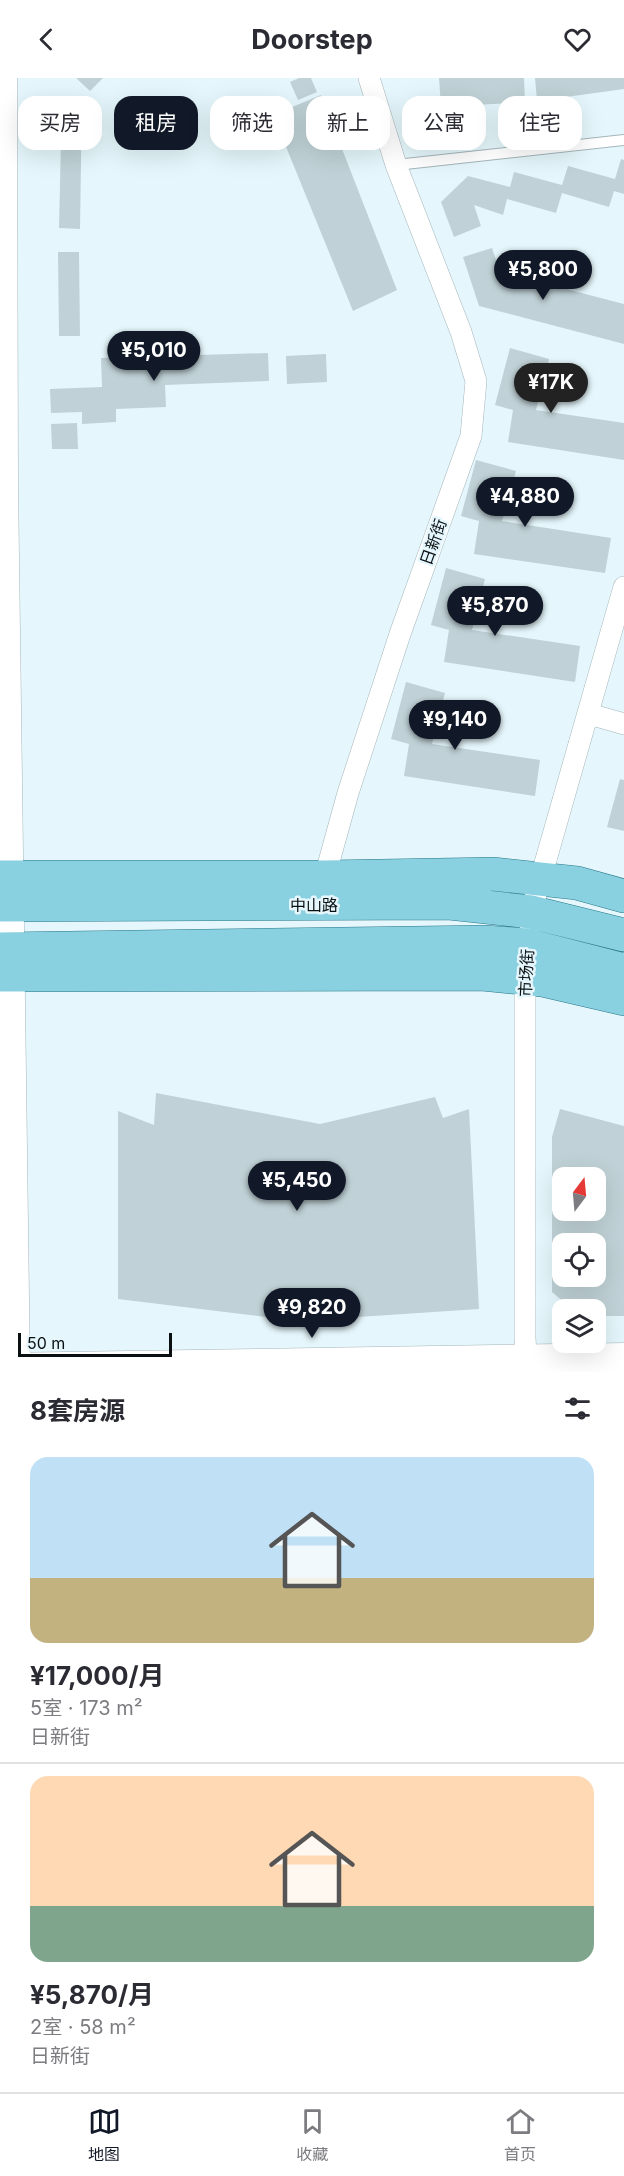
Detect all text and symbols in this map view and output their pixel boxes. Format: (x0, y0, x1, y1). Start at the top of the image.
icon: back (30, 23, 63, 56)
text: Doorstep (251, 23, 373, 56)
icon: heart (561, 23, 594, 56)
chip: 买房 (18, 96, 102, 150)
chip: 租房 (114, 96, 198, 150)
chip: 筛选 (210, 96, 294, 150)
chip: 新上 (306, 96, 390, 150)
chip: 公寓 (402, 96, 486, 150)
chip: 住宅 (498, 96, 582, 150)
pin: ¥5,800 (494, 250, 592, 301)
text: ¥5,800 (508, 257, 578, 281)
pin: ¥5,010 (105, 331, 203, 382)
text: ¥5,010 (121, 338, 187, 362)
pin: ¥17K (515, 363, 587, 414)
text: ¥17K (528, 370, 574, 394)
pin: ¥4,880 (476, 477, 574, 528)
text: ¥4,880 (490, 484, 560, 508)
street label: 日新街 (415, 516, 451, 568)
pin: ¥5,870 (446, 586, 544, 637)
text: ¥5,870 (461, 593, 529, 617)
pin: ¥9,140 (406, 700, 504, 751)
text: ¥9,140 (423, 707, 487, 731)
street label: 中山路 (290, 895, 338, 915)
street label: 市场街 (515, 949, 537, 997)
pin: ¥5,450 (248, 1161, 346, 1212)
north arrow (552, 1167, 606, 1221)
map controls (552, 1167, 606, 1353)
text: ¥5,450 (262, 1168, 332, 1192)
button: locate (552, 1233, 606, 1287)
pin: ¥9,820 (263, 1288, 361, 1339)
text: ¥9,820 (277, 1295, 347, 1319)
button: layers (552, 1299, 606, 1353)
scale bar (18, 1330, 172, 1358)
text: 50 m (27, 1333, 65, 1353)
icon: filters (561, 1392, 594, 1425)
text: 8套房源 (30, 1395, 125, 1426)
icon: home (258, 1496, 366, 1604)
text: ¥17,000/月 (30, 1660, 165, 1691)
text: 5室 · 173 m² (30, 1696, 143, 1720)
text: 日新街 (30, 1725, 90, 1749)
icon: home (258, 1815, 366, 1923)
text: ¥5,870/月 (30, 1979, 154, 2010)
text: 2室 · 58 m² (30, 2015, 136, 2039)
text: 日新街 (30, 2044, 90, 2068)
tab: 地图 (88, 2105, 121, 2165)
tab: 收藏 (296, 2105, 329, 2165)
tab: 首页 (504, 2105, 537, 2165)

